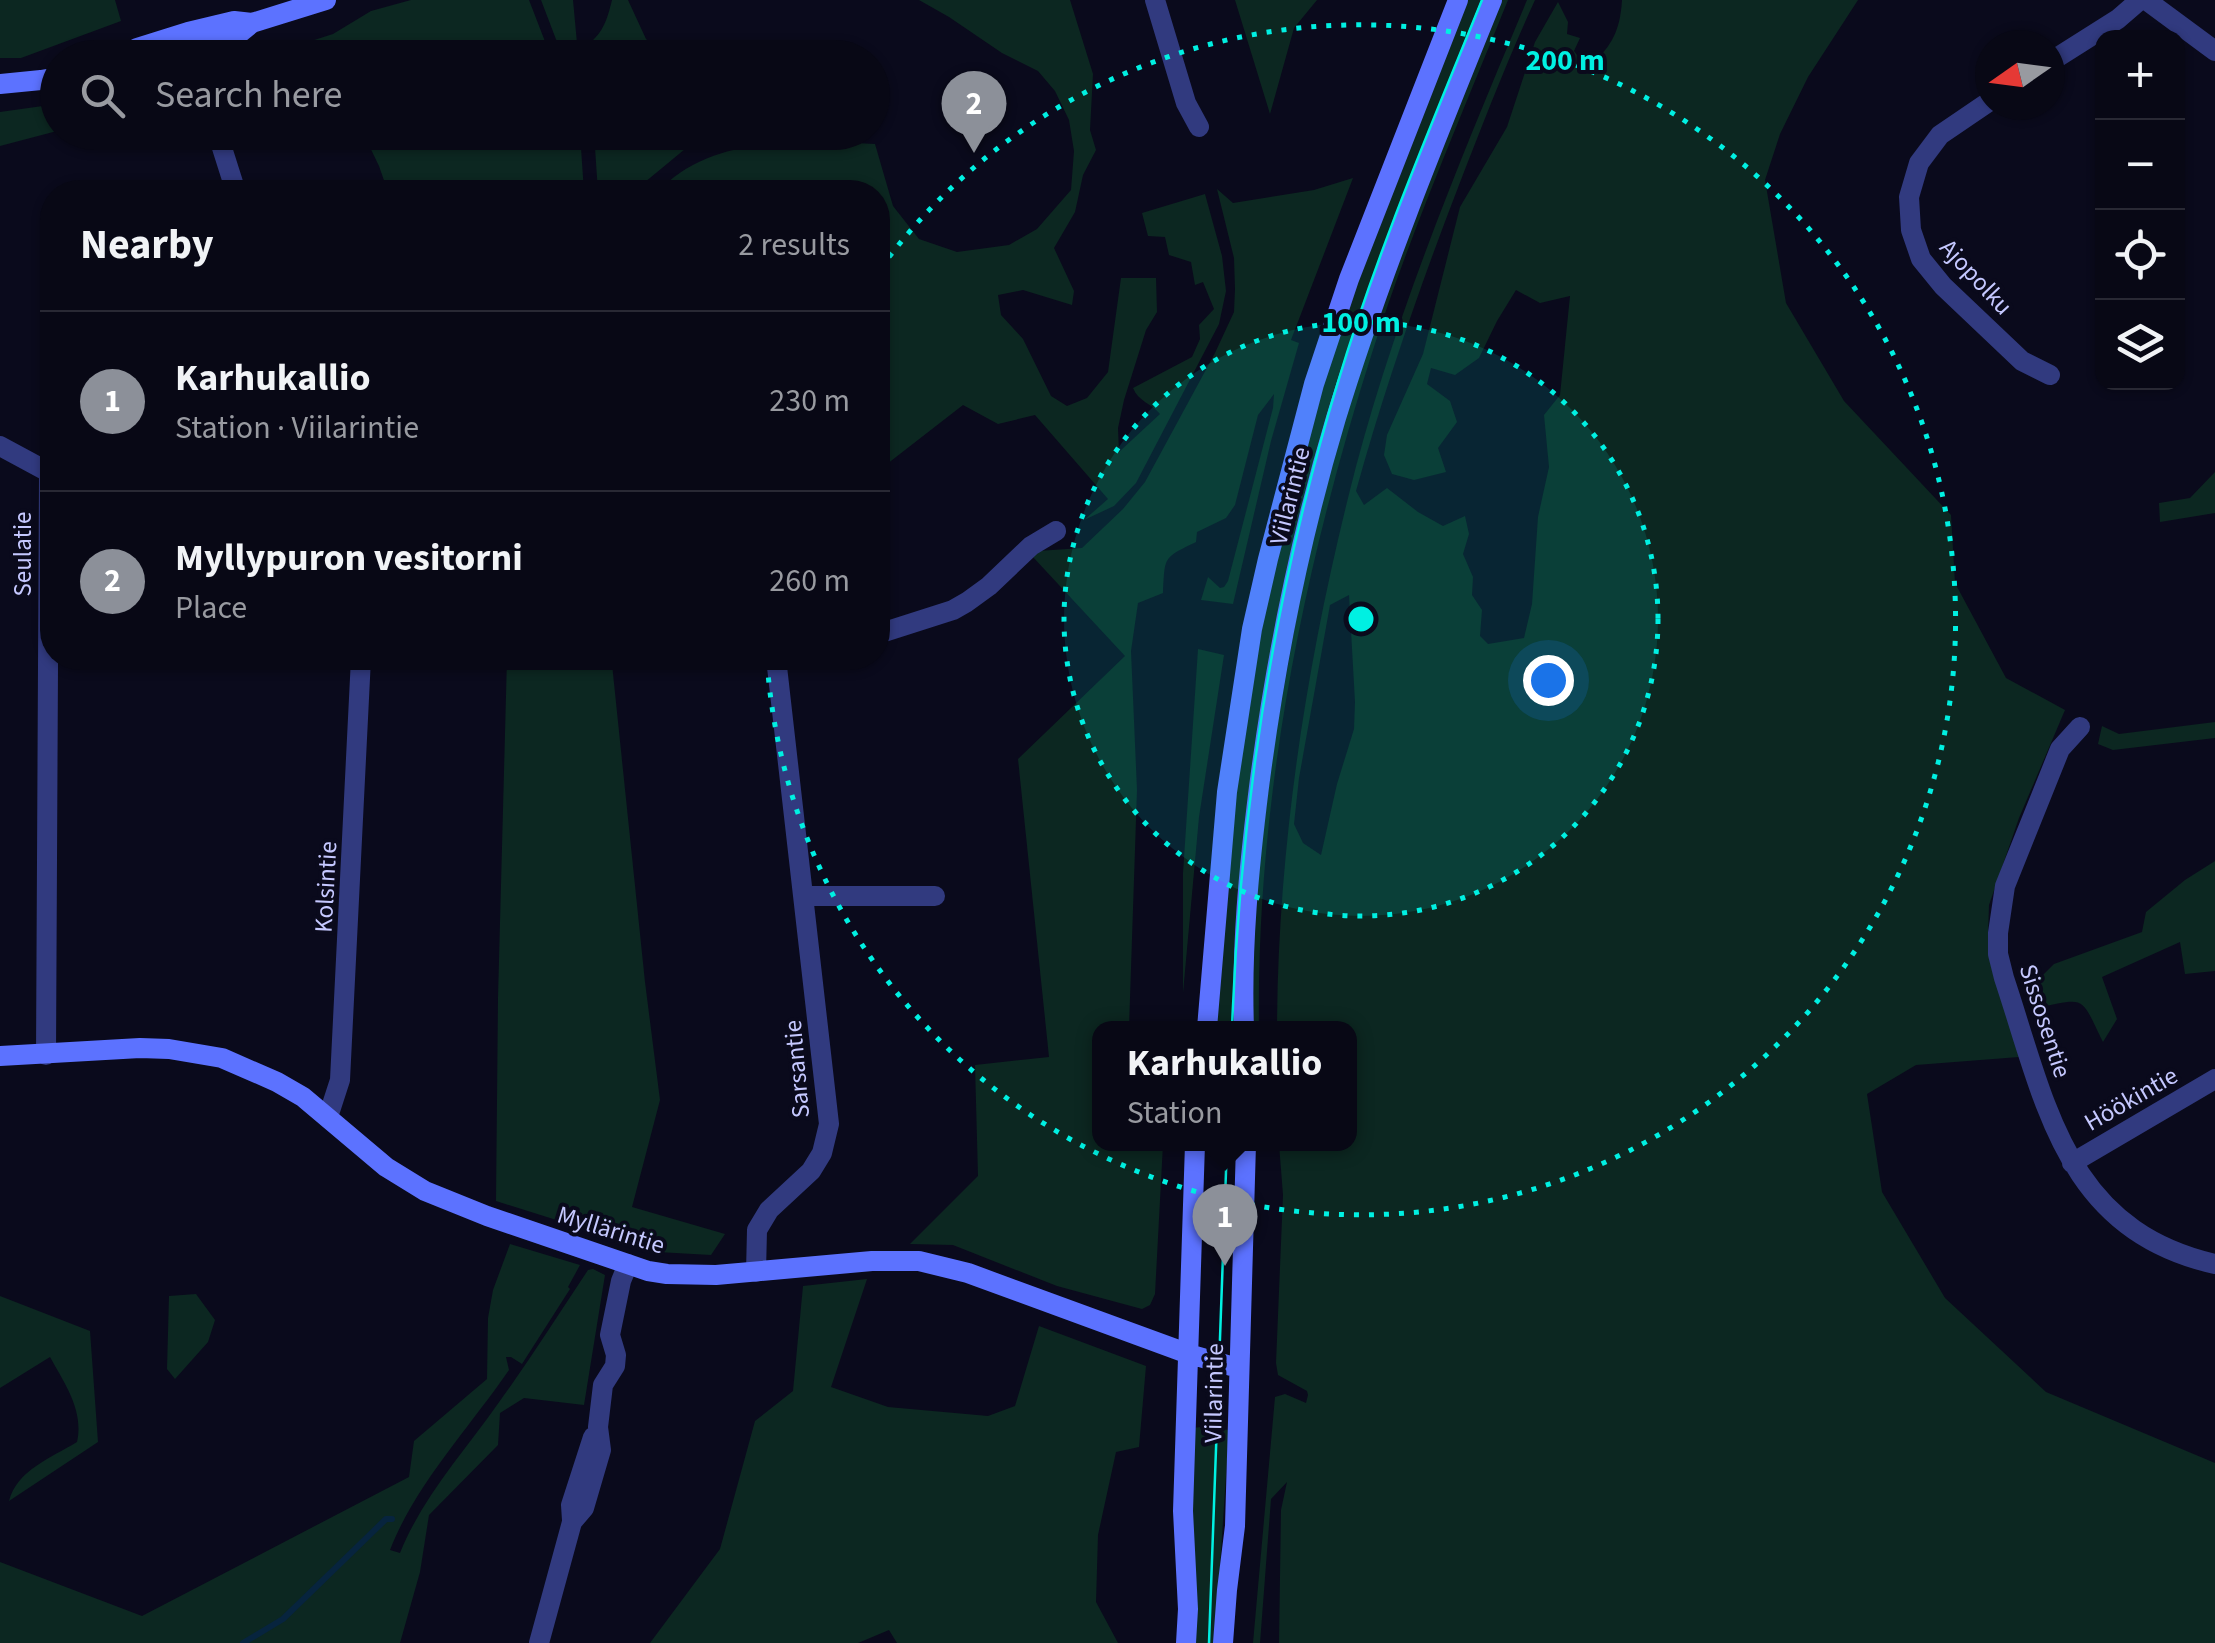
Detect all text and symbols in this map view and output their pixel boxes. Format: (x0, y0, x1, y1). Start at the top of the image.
north arrow (1975, 30, 2065, 120)
map controls (2095, 30, 2185, 390)
button: + (2095, 30, 2185, 120)
text: 200 m (1525, 39, 1605, 82)
search box (40, 40, 890, 150)
icon: search (75, 68, 130, 123)
text: Search here (155, 68, 342, 122)
pin: 2 (942, 70, 1006, 153)
button: − (2095, 120, 2185, 210)
button: locate (2095, 210, 2185, 300)
text: Nearby (80, 215, 214, 275)
text: 2 results (738, 222, 850, 268)
street label: Ajopolku (1931, 231, 2021, 323)
button: layers (2095, 300, 2185, 390)
text: 100 m (1321, 301, 1401, 344)
text: Karhukallio (175, 351, 371, 405)
text: 1 (104, 378, 121, 424)
text: 230 m (769, 378, 850, 424)
text: Station · Viilarintie (175, 405, 419, 451)
street label: Viilarintie (1260, 443, 1320, 549)
street label: Seulatie (5, 512, 41, 596)
text: Myllypuron vesitorni (175, 531, 523, 585)
text: 2 (104, 558, 121, 604)
text: 260 m (769, 558, 850, 604)
text: Place (175, 585, 247, 631)
centre of rings (1343, 601, 1379, 637)
your location (1523, 655, 1574, 706)
street label: Kolsintie (306, 840, 346, 934)
street label: Sissosentie (2010, 960, 2080, 1082)
street label: Sarsantie (775, 1018, 819, 1120)
popup (1092, 1021, 1357, 1151)
text: Karhukallio (1127, 1036, 1322, 1090)
street label: Höökintie (2078, 1058, 2184, 1140)
text: Station (1127, 1090, 1222, 1136)
pin: 1 (1192, 1184, 1258, 1266)
street label: Myllärintie (553, 1197, 669, 1263)
street label: Viilarintie (1195, 1343, 1233, 1443)

